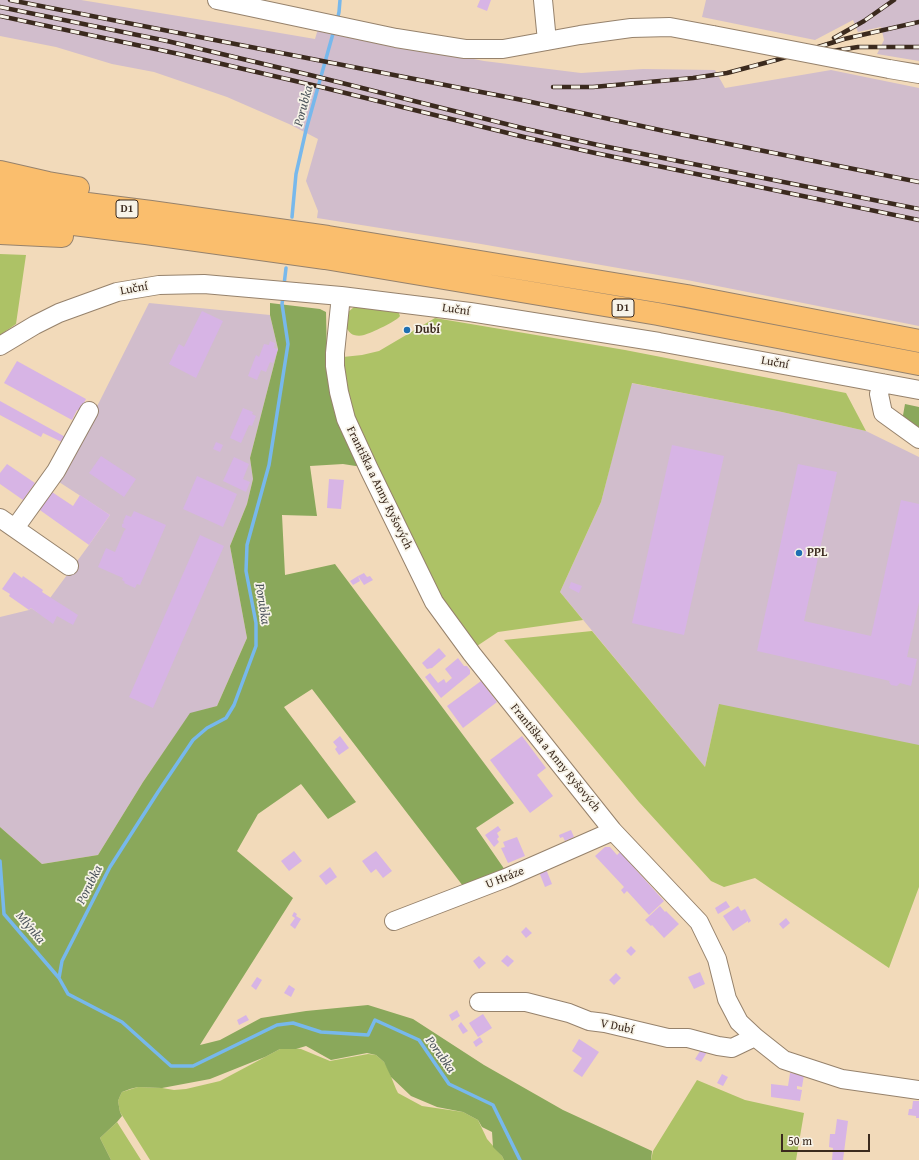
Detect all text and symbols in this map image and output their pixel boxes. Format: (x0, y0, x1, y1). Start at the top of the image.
water label: Porubka (291, 84, 317, 128)
road number: D1 (116, 200, 138, 218)
street label: Luční (119, 279, 149, 299)
road number: D1 (612, 299, 634, 317)
street label: Luční (441, 301, 471, 319)
place label: Dubí (415, 323, 440, 337)
marker: Dubí (402, 325, 412, 335)
street label: Luční (760, 353, 790, 373)
street label: Františka a Anny Ryšových (343, 424, 415, 552)
place label: PPL (807, 546, 827, 560)
marker: PPL (794, 548, 804, 558)
water label: Porubka (251, 582, 273, 626)
street label: Františka a Anny Ryšových (507, 701, 603, 815)
water label: Porubka (74, 863, 106, 907)
street label: U Hráze (484, 864, 526, 892)
water label: Mlýnka (12, 909, 48, 947)
street label: V Dubí (599, 1016, 635, 1038)
water label: Porubka (421, 1034, 459, 1076)
scale bar (783, 1126, 872, 1152)
text: 50 m (788, 1132, 812, 1149)

